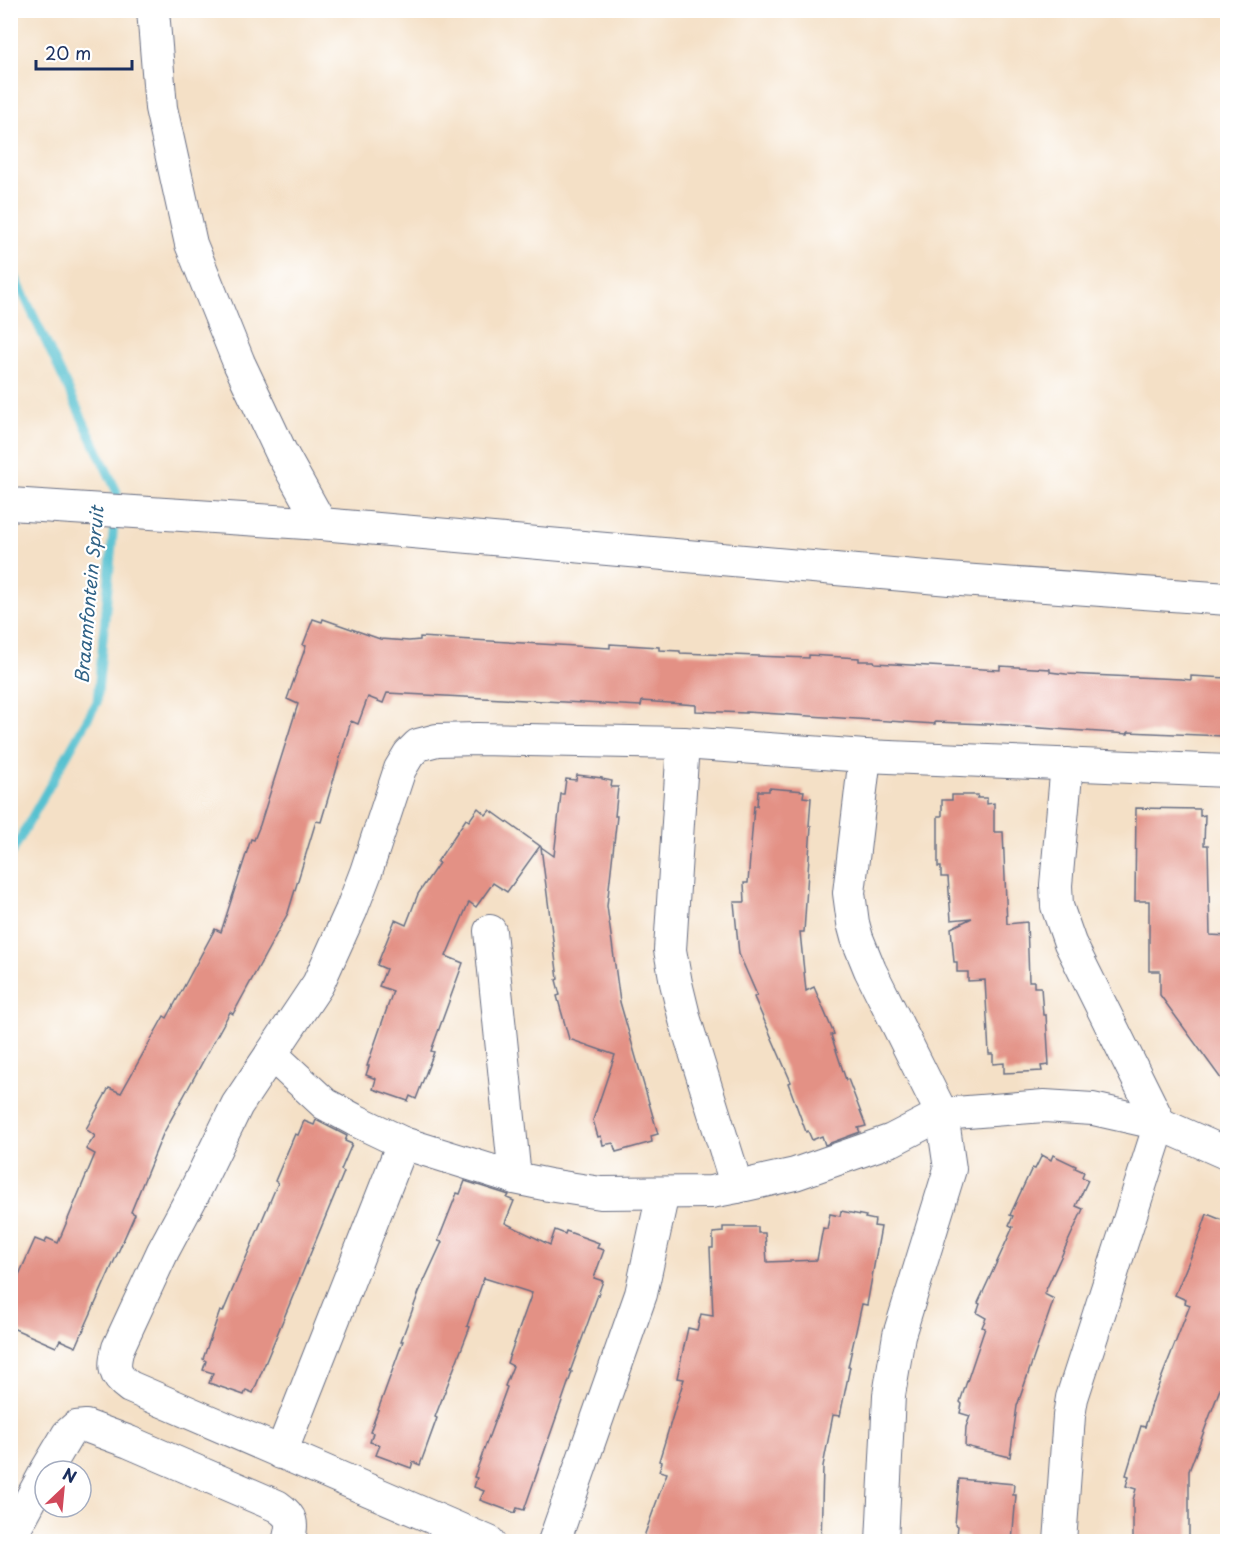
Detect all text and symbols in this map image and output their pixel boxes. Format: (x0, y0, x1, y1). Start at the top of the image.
scale bar (36, 33, 132, 71)
text: 20 m (45, 39, 91, 66)
water label: Braamfontein Spruit (67, 503, 110, 685)
north arrow (33, 1459, 93, 1519)
text: N (59, 1461, 81, 1488)

